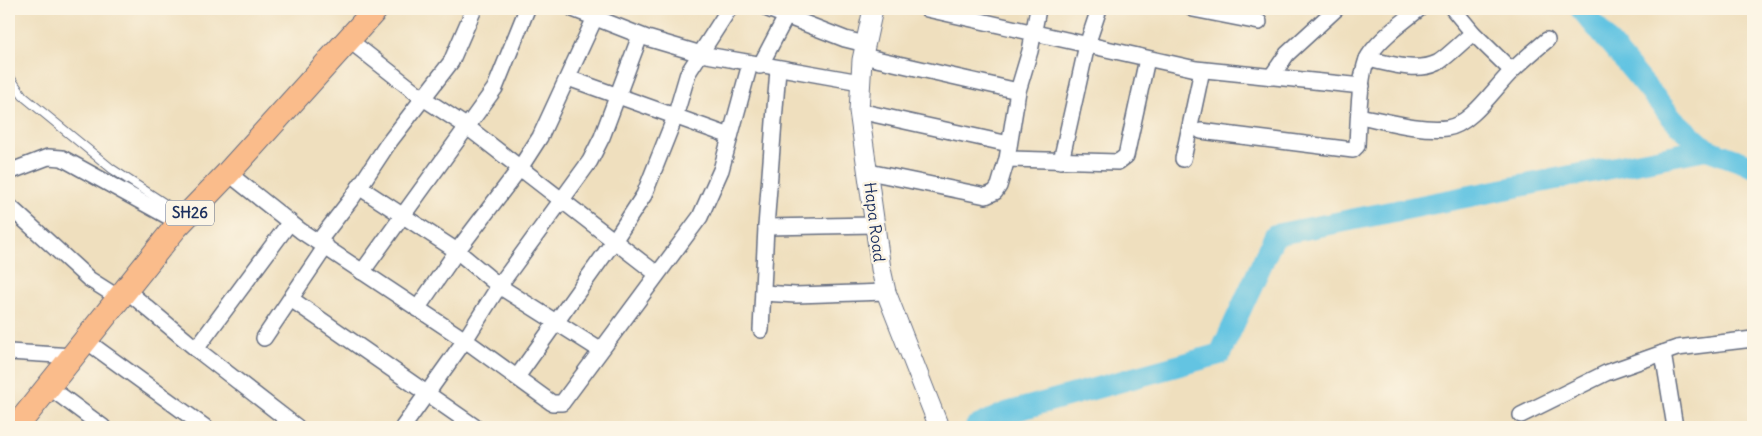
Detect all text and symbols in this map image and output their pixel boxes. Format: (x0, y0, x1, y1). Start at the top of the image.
street label: Hapa Road (860, 181, 890, 263)
road number: SH26 (166, 200, 214, 226)

